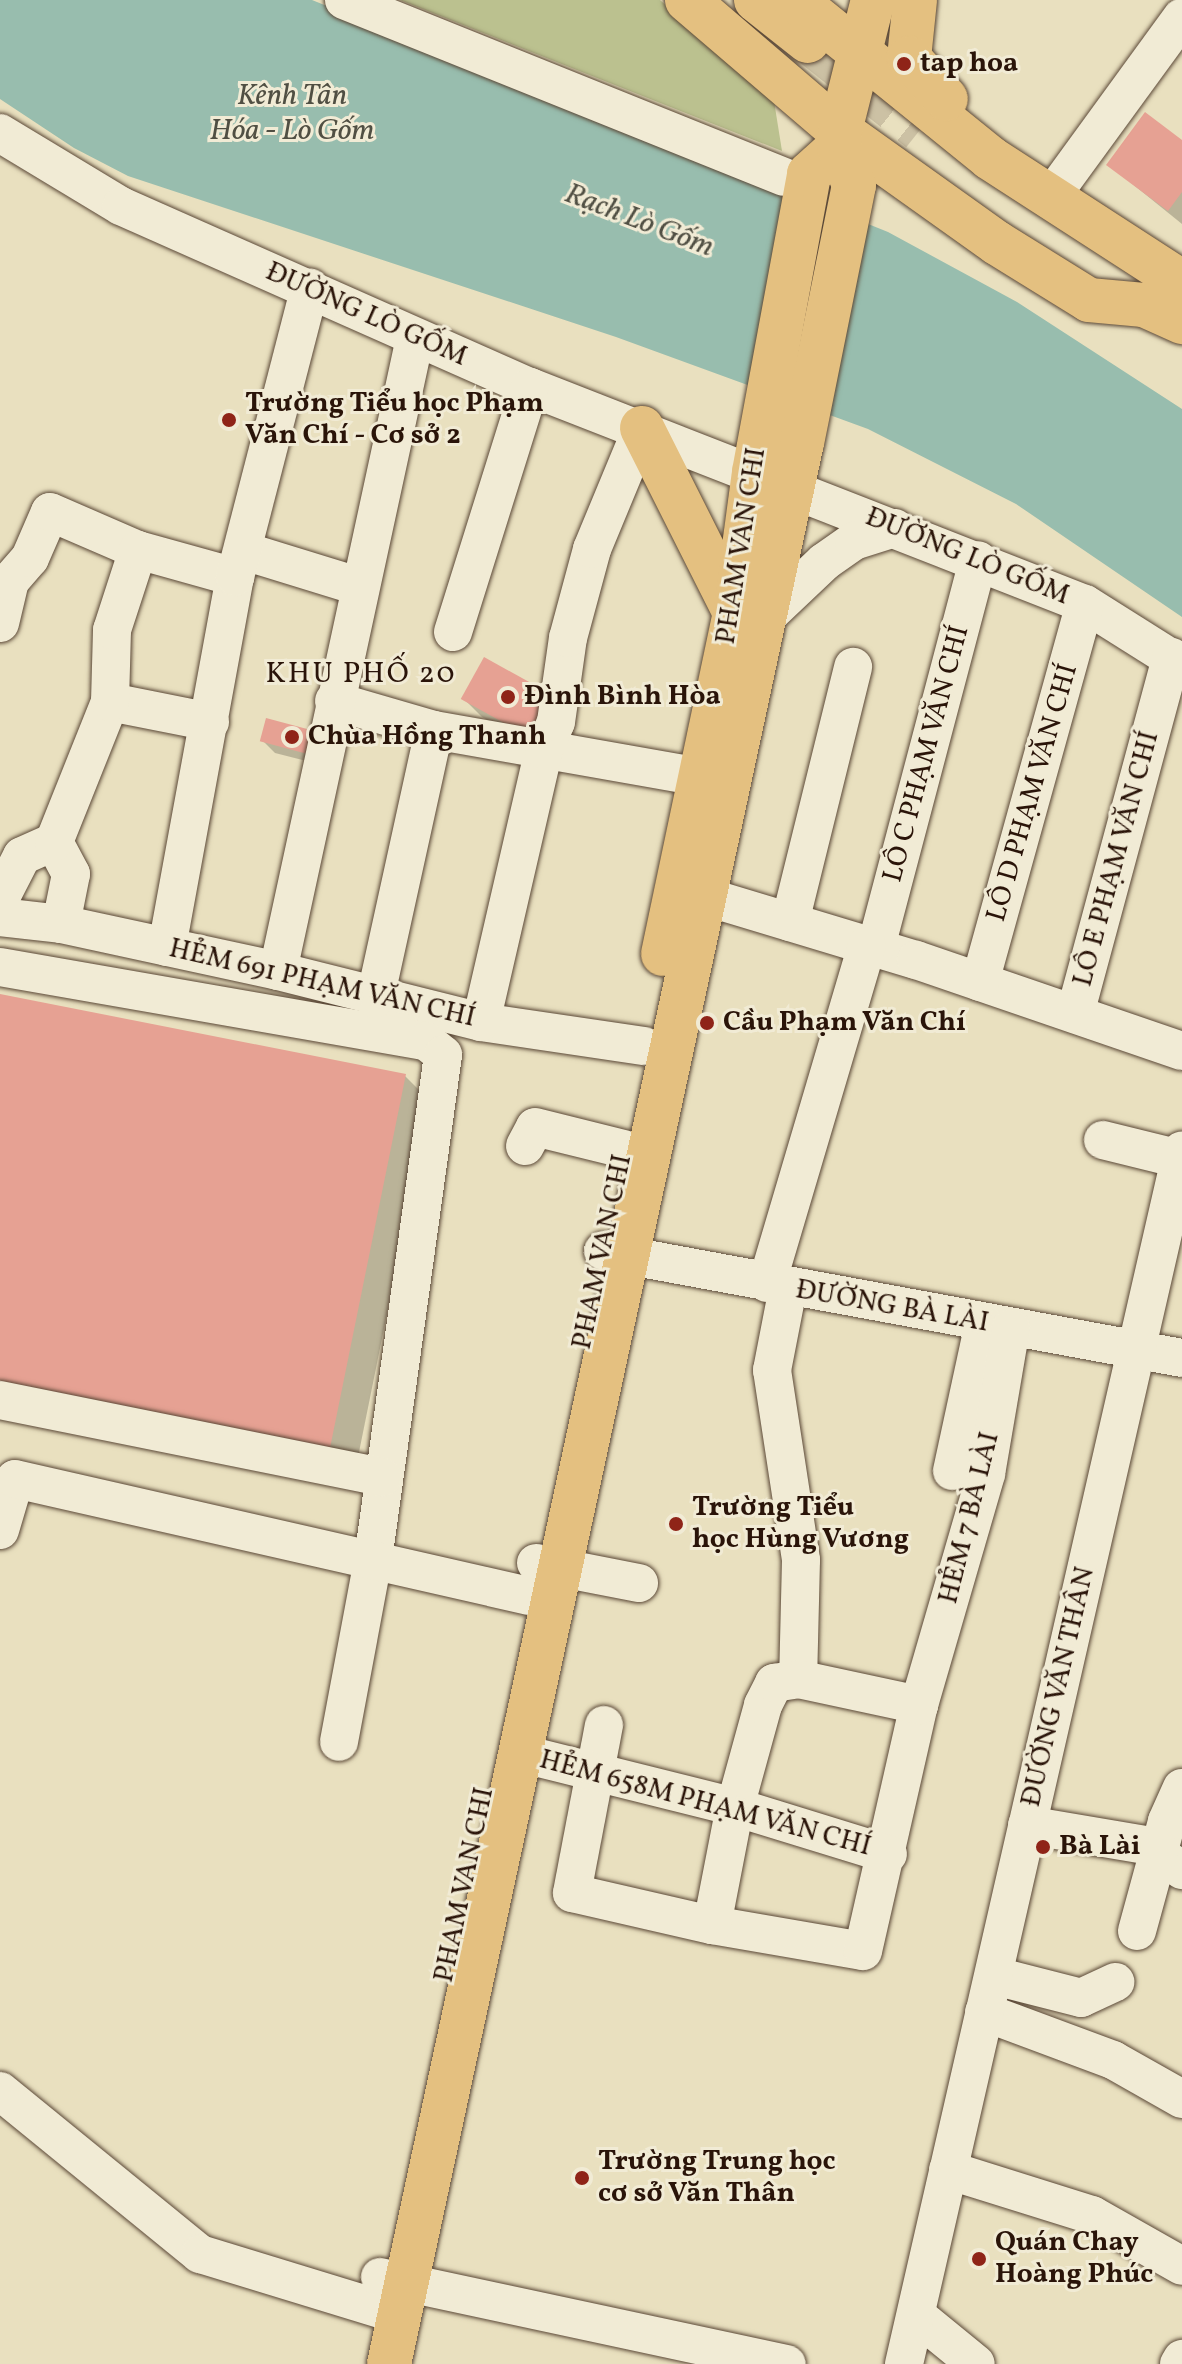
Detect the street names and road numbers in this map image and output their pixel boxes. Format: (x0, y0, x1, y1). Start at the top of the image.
street label: ĐƯỜNG LÒ GỐM (260, 256, 472, 374)
street label: PHAM VAN CHI (710, 445, 774, 647)
street label: ĐƯỜNG LÒ GỐM (860, 501, 1074, 613)
street label: LÔ C PHẠM VĂN CHÍ (876, 622, 978, 886)
street label: LÔ D PHẠM VĂN CHÍ (980, 660, 1086, 926)
street label: LÔ E PHẠM VĂN CHÍ (1067, 727, 1167, 991)
street label: HẺM 691 PHẠM VĂN CHÍ (165, 932, 479, 1036)
street label: PHAM VAN CHI (566, 1151, 640, 1353)
street label: ĐƯỜNG BÀ LÀI (793, 1273, 991, 1341)
street label: HẺM 7 BÀ LÀI (932, 1429, 1008, 1607)
street label: ĐƯỜNG VĂN THÂN (1015, 1563, 1103, 1811)
street label: HẺM 658M PHẠM VĂN CHÍ (535, 1743, 875, 1865)
street label: PHAM VAN CHI (428, 1784, 502, 1986)

